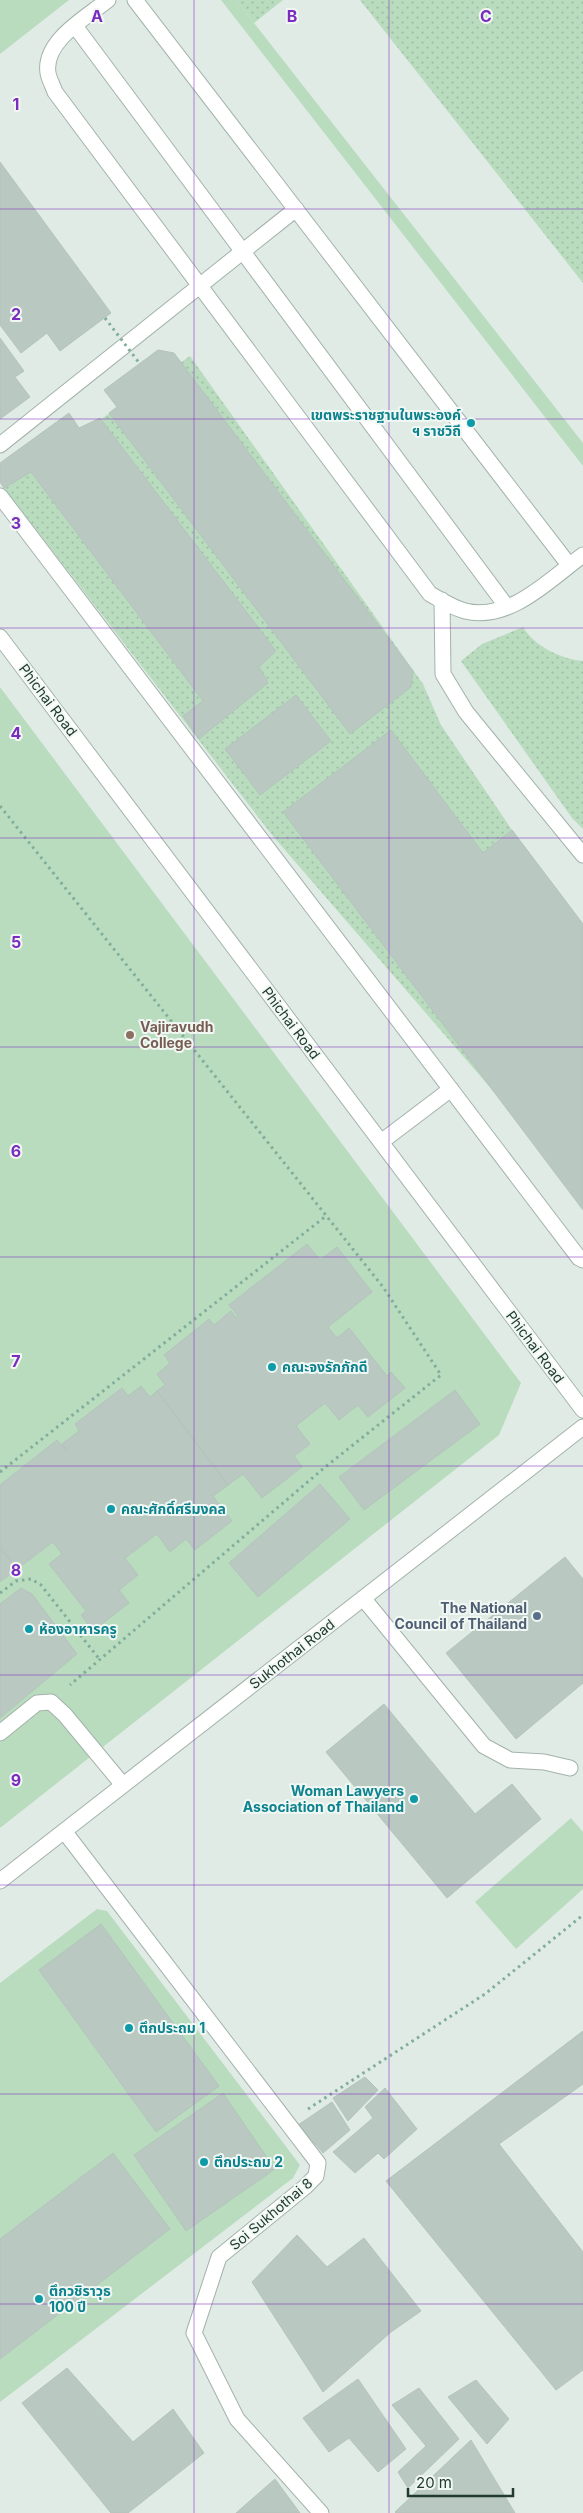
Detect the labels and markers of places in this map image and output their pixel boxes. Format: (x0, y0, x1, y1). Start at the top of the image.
place label: เขตพระราชฐานในพระองค์ ฯ ราชวิถี (310, 406, 461, 439)
marker: เขตพระราชฐานในพระองค์ ฯ ราชวิถี (465, 417, 477, 429)
place label: Vajiravudh College (140, 1018, 213, 1051)
marker: Vajiravudh College (124, 1029, 136, 1041)
place label: คณะจงรักภักดี (282, 1358, 368, 1375)
marker: คณะจงรักภักดี (266, 1361, 278, 1373)
place label: คณะศักดิ์ศรีมงคล (121, 1500, 226, 1517)
marker: คณะศักดิ์ศรีมงคล (105, 1503, 117, 1515)
place label: The National Council of Thailand (395, 1599, 527, 1632)
marker: The National Council of Thailand (531, 1610, 543, 1622)
place label: ห้องอาหารครู (39, 1620, 117, 1639)
marker: ห้องอาหารครู (23, 1623, 35, 1635)
place label: Woman Lawyers Association of Thailand (243, 1782, 404, 1815)
marker: Woman Lawyers Association of Thailand (408, 1793, 420, 1805)
place label: ตึกประถม 1 (139, 2019, 205, 2036)
marker: ตึกประถม 1 (123, 2022, 135, 2034)
place label: ตึกประถม 2 (214, 2153, 283, 2170)
marker: ตึกประถม 2 (198, 2156, 210, 2168)
place label: ตึกวชิราวุธ 100 ปี (49, 2282, 111, 2315)
marker: ตึกวชิราวุธ 100 ปี (33, 2293, 45, 2305)

